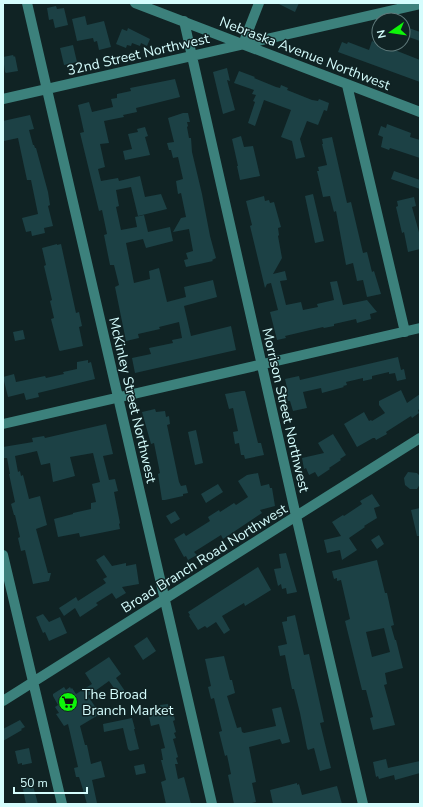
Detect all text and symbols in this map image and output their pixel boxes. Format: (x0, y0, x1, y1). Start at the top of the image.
north arrow (371, 12, 411, 52)
street label: Nebraska Avenue Northwest (217, 13, 393, 93)
street label: 32nd Street Northwest (65, 29, 211, 80)
street label: McKinley Street Northwest (104, 315, 161, 485)
street label: Morrison Street Northwest (257, 326, 314, 494)
street label: Broad Branch Road Northwest (118, 499, 291, 617)
place label: The Broad Branch Market (82, 685, 173, 720)
supermarket icon: The Broad Branch Market (57, 691, 79, 713)
scale bar (14, 769, 87, 795)
text: 50 m (20, 775, 48, 791)

